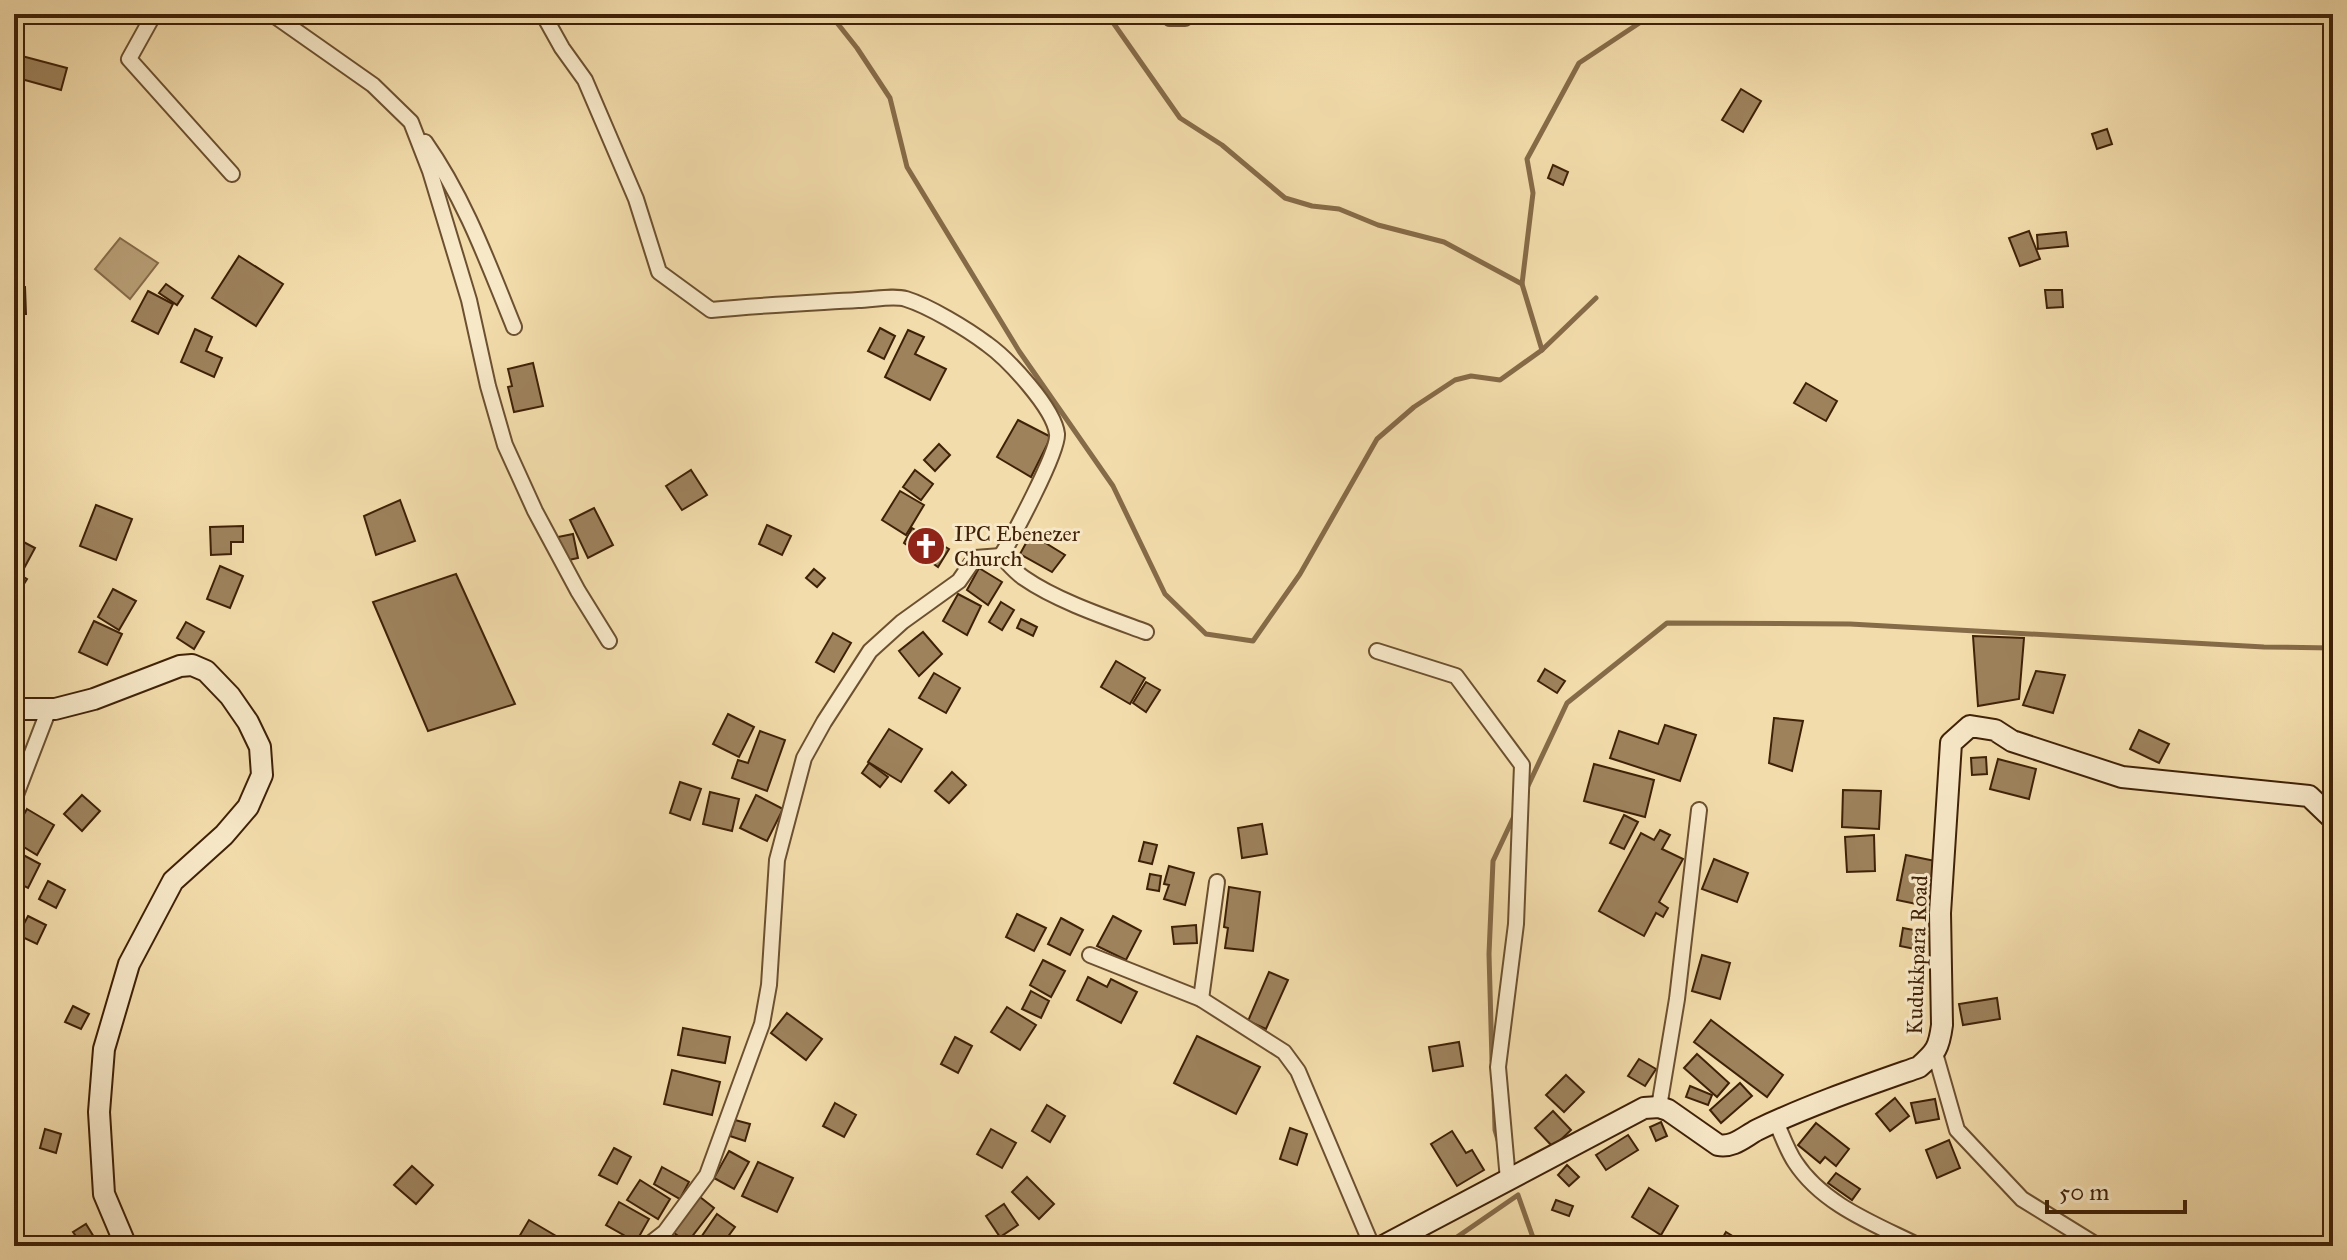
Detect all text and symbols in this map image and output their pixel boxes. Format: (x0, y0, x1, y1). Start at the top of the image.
place label: IPC Ebenezer Church (954, 520, 1081, 572)
church icon: IPC Ebenezer Church (905, 525, 947, 567)
street label: Kudukkpara Road (1901, 875, 1933, 1035)
scale bar (2047, 1164, 2185, 1214)
text: 50 m (2059, 1177, 2109, 1207)

